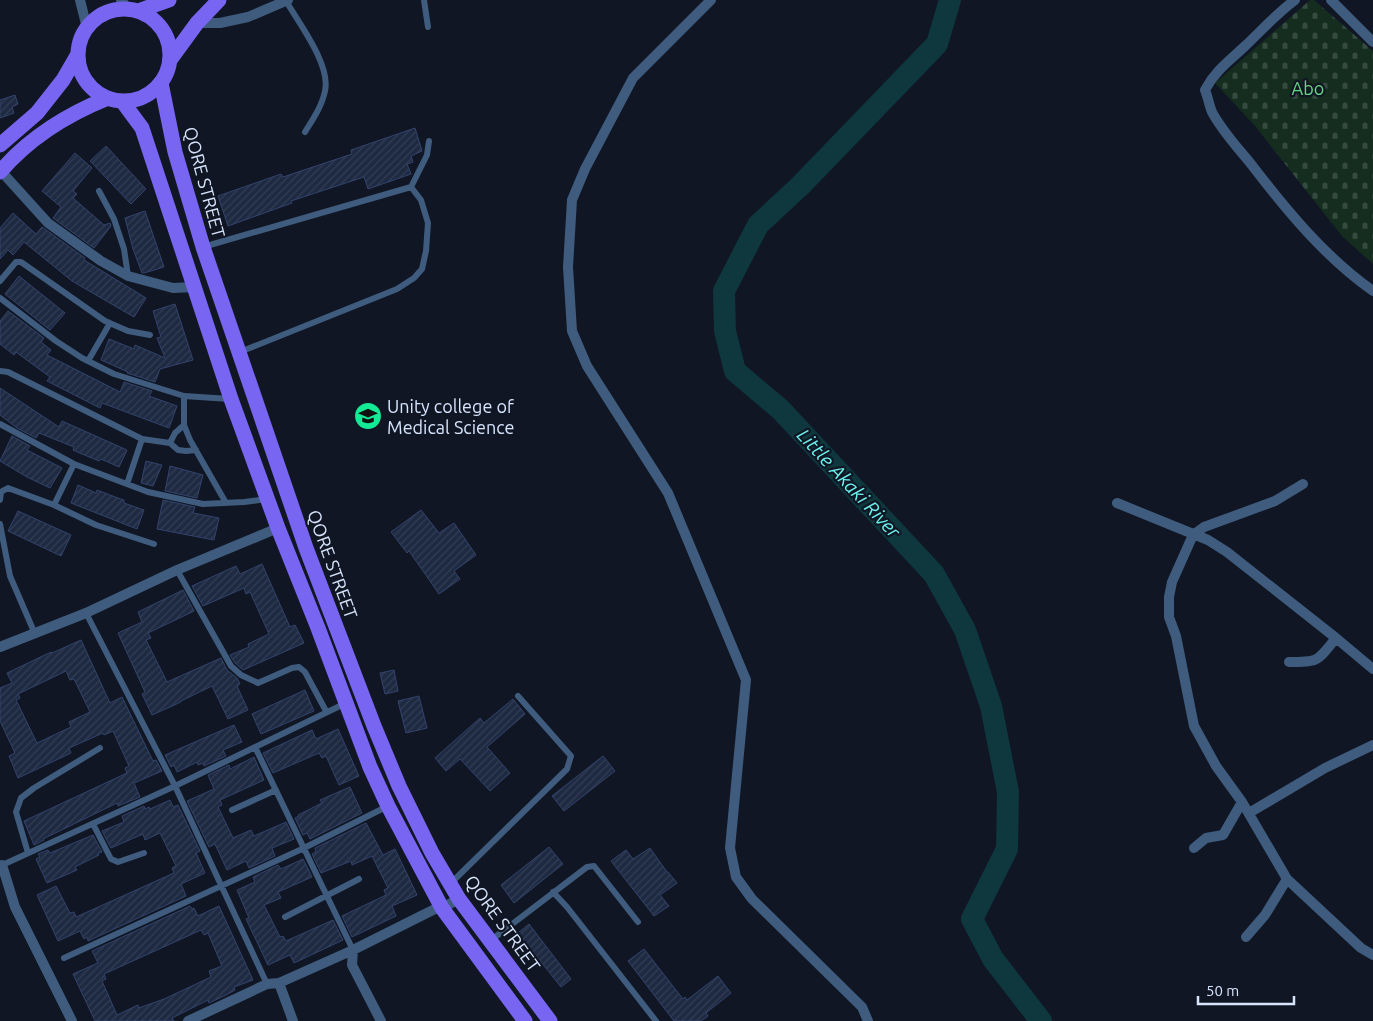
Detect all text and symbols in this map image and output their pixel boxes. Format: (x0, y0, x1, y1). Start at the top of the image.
park label: Abo (1292, 78, 1324, 98)
street label: QORE STREET (180, 124, 229, 240)
place label: Unity college of Medical Science (387, 396, 515, 437)
school or university icon: Unity college of Medical Science (353, 401, 383, 431)
water label: Little Akaki River (793, 424, 906, 543)
street label: QORE STREET (303, 507, 362, 621)
street label: QORE STREET (461, 871, 545, 976)
scale bar (1198, 974, 1294, 1006)
text: 50 m (1206, 982, 1239, 999)

